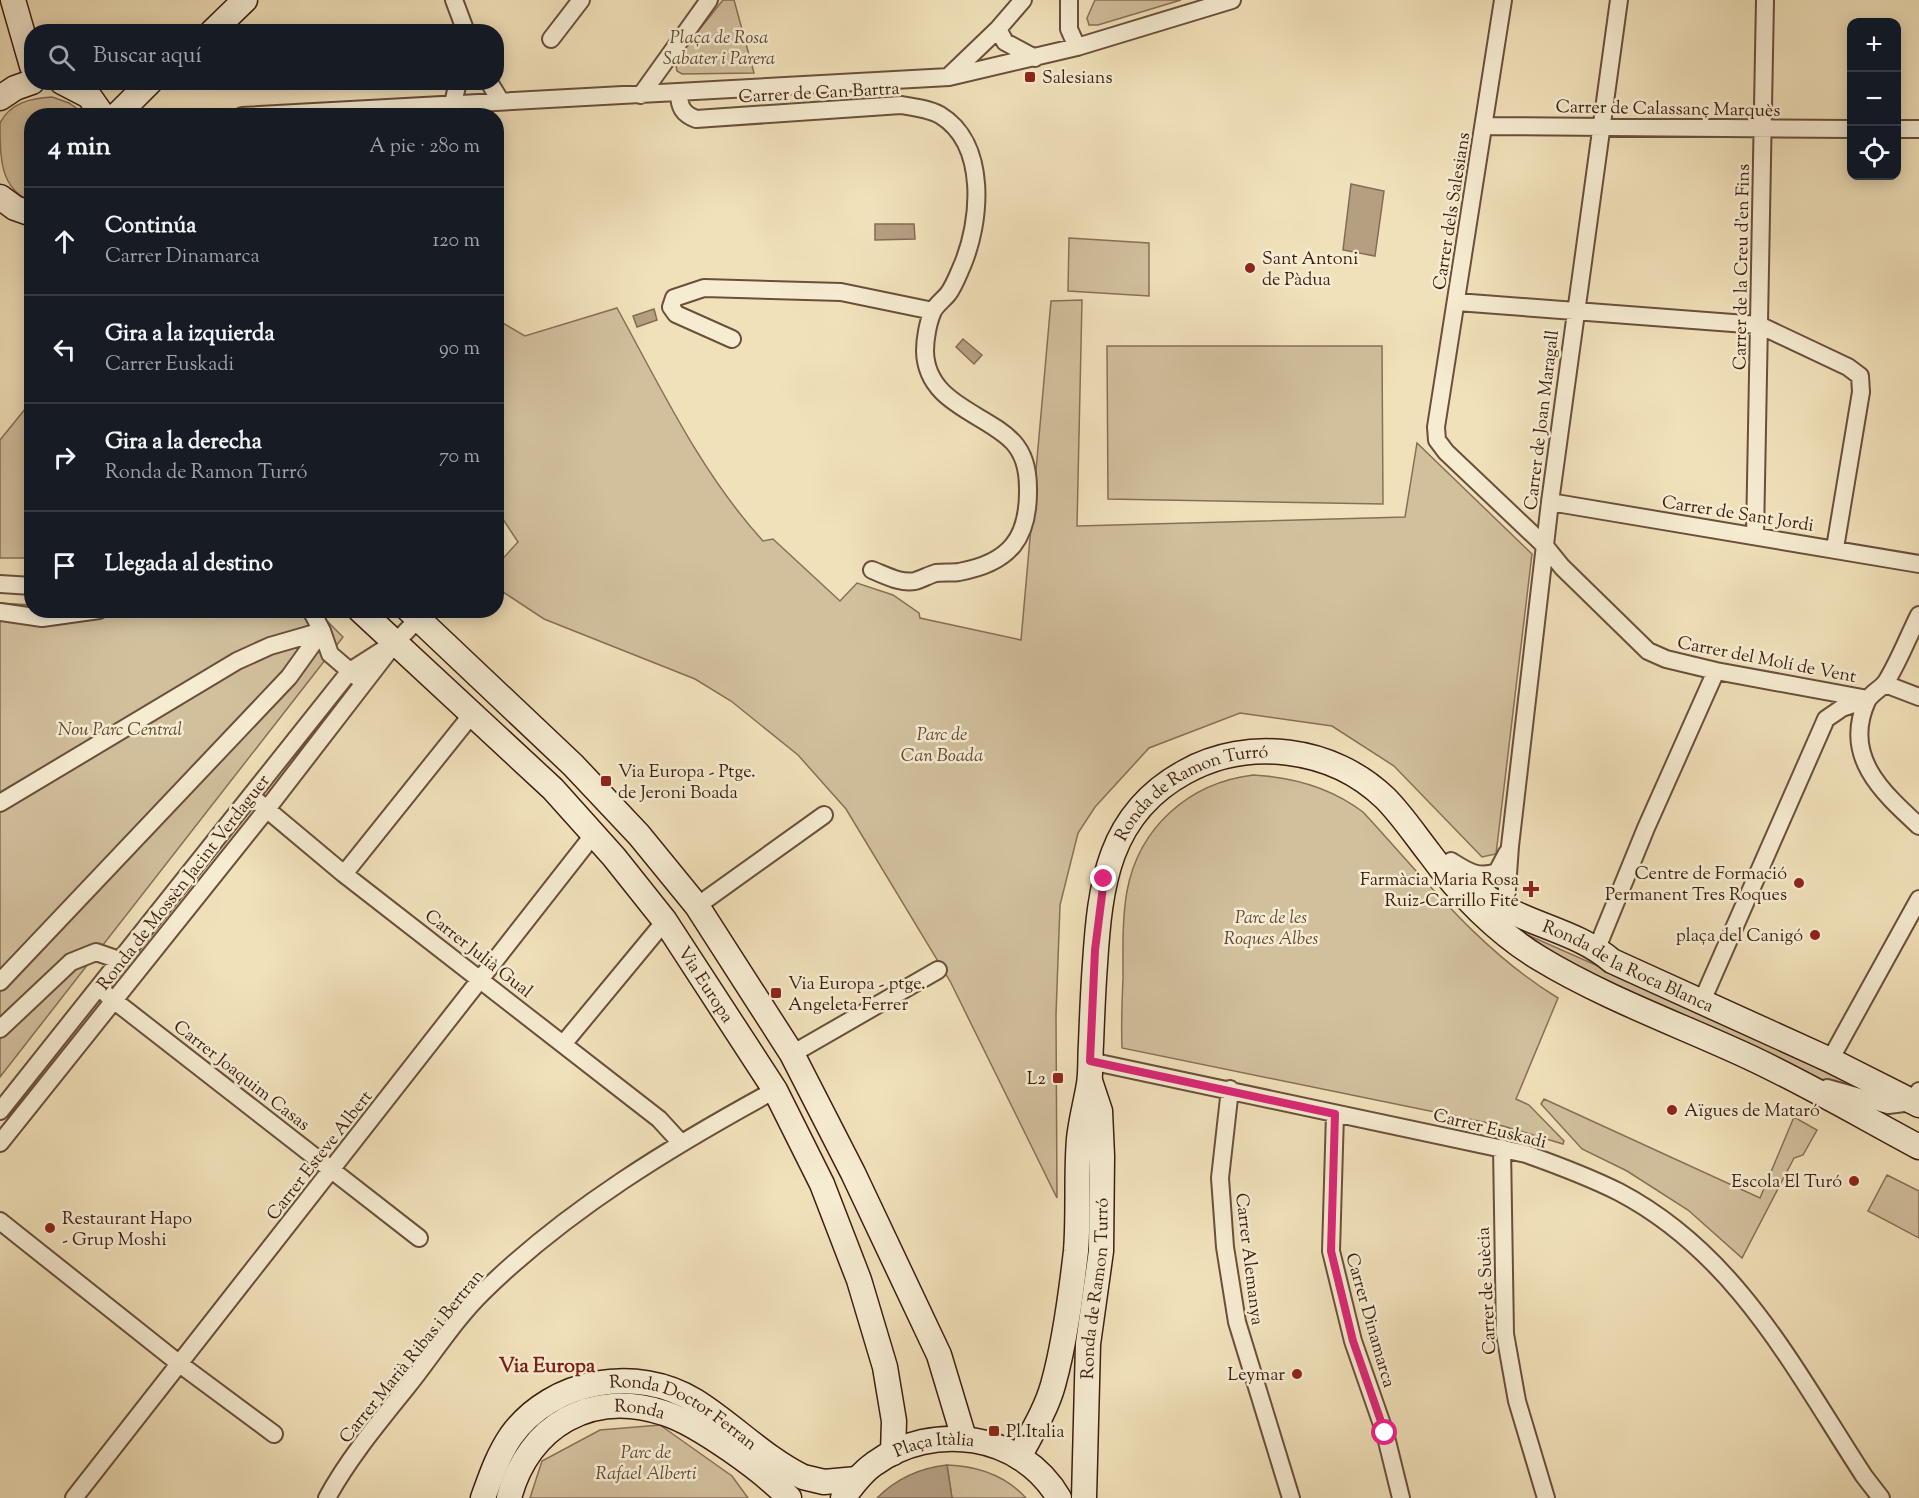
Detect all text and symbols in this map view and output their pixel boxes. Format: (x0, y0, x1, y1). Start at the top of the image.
map controls (1847, 18, 1901, 180)
button: + (1847, 18, 1901, 72)
search box (24, 24, 504, 90)
park label: Plaça de Rosa Sabater i Parera (663, 26, 775, 73)
icon: search (45, 41, 78, 74)
text: Buscar aquí (93, 41, 202, 73)
place label: Salesians (1042, 66, 1112, 92)
marker: Salesians (1023, 70, 1037, 84)
button: − (1847, 72, 1901, 126)
street label: Carrer de Can Bartra (738, 77, 900, 111)
street label: Carrer de Calassanç Marquès (1555, 95, 1781, 125)
button: locate (1847, 126, 1901, 180)
text: 4 min (48, 129, 111, 166)
street label: Carrer dels Salesians (1428, 131, 1478, 292)
text: A pie · 280 m (369, 133, 480, 162)
street label: Carrer de la Creu d'en Fins (1728, 164, 1758, 370)
text: Continúa (105, 211, 196, 243)
icon: ahead (48, 225, 81, 258)
text: 120 m (432, 227, 480, 256)
text: Carrer Dinamarca (105, 243, 260, 272)
place label: Sant Antoni de Pàdua (1262, 247, 1358, 294)
marker: Sant Antoni de Pàdua (1243, 261, 1257, 275)
text: Gira a la izquierda (105, 319, 275, 351)
street label: Carrer de Joan Maragall (1519, 329, 1567, 512)
icon: left (48, 333, 81, 366)
text: 90 m (439, 335, 480, 364)
text: Carrer Euskadi (105, 351, 234, 380)
text: Gira a la derecha (105, 427, 262, 459)
icon: right (48, 441, 81, 474)
text: 70 m (439, 443, 480, 472)
text: Ronda de Ramon Turró (105, 459, 308, 488)
street label: Carrer de Sant Jordi (1660, 490, 1816, 540)
icon: arrive (48, 549, 81, 582)
text: Llegada al destino (105, 549, 273, 581)
street label: Carrer del Molí de Vent (1675, 631, 1858, 691)
park label: Nou Parc Central (58, 718, 183, 744)
park label: Parc de Can Boada (901, 723, 983, 770)
street label: Ronda de Ramon Turró (1109, 740, 1269, 846)
place label: Via Europa - Ptge. de Jeroni Boada (618, 760, 756, 807)
street label: Ronda de Mossèn Jacint Verdaguer (92, 770, 277, 997)
marker: Via Europa - Ptge. de Jeroni Boada (599, 774, 613, 788)
place label: Centre de Formació Permanent Tres Roques (1605, 862, 1787, 909)
route end (1090, 865, 1116, 891)
place label: Farmàcia Maria Rosa Ruiz-Carrillo Fité (1360, 868, 1519, 915)
marker: Centre de Formació Permanent Tres Roques (1792, 876, 1806, 890)
marker: Farmàcia Maria Rosa Ruiz-Carrillo Fité (1524, 882, 1538, 896)
street label: Carrer Julià Gual (418, 904, 537, 1005)
park label: Parc de les Roques Albes (1224, 906, 1318, 953)
street label: Ronda de la Roca Blanca (1538, 915, 1717, 1020)
place label: plaça del Canigó (1676, 924, 1803, 950)
marker: plaça del Canigó (1808, 928, 1822, 942)
street label: Via Europa (670, 942, 739, 1029)
place label: Via Europa - ptge. Angeleta Ferrer (788, 972, 926, 1019)
marker: Via Europa - ptge. Angeleta Ferrer (769, 986, 783, 1000)
street label: Carrer Joaquim Casas (167, 1015, 315, 1138)
place label: L2 (1027, 1067, 1047, 1093)
marker: L2 (1051, 1071, 1065, 1085)
street label: Carrer Esteve Albert (261, 1086, 380, 1227)
place label: Aïgues de Mataró (1684, 1099, 1820, 1125)
street label: Carrer Euskadi (1430, 1103, 1549, 1157)
marker: Aïgues de Mataró (1665, 1103, 1679, 1117)
place label: Escola El Turó (1731, 1170, 1842, 1196)
marker: Escola El Turó (1847, 1174, 1861, 1188)
street label: Carrer Alemanya (1227, 1192, 1269, 1327)
street label: Ronda de Ramon Turró (1076, 1197, 1117, 1380)
place label: Restaurant Hapo - Grup Moshi (62, 1207, 192, 1254)
marker: Restaurant Hapo - Grup Moshi (43, 1221, 57, 1235)
street label: Carrer de Suècia (1472, 1226, 1504, 1355)
street label: Carrer Dinamarca (1337, 1250, 1401, 1391)
street label: Carrer Marià Ribas i Bertran (334, 1264, 491, 1450)
district label: Via Europa (499, 1353, 596, 1382)
place label: Leymar (1227, 1363, 1285, 1389)
marker: Leymar (1290, 1367, 1304, 1381)
street label: Ronda Doctor Ferran (609, 1370, 762, 1458)
street label: Ronda (614, 1395, 668, 1428)
route start (1371, 1419, 1397, 1445)
place label: Pl.Italia (1006, 1420, 1065, 1446)
marker: Pl.Italia (987, 1424, 1001, 1438)
street label: Plaça Itàlia (890, 1428, 976, 1466)
park label: Parc de Rafael Alberti (596, 1441, 696, 1488)

